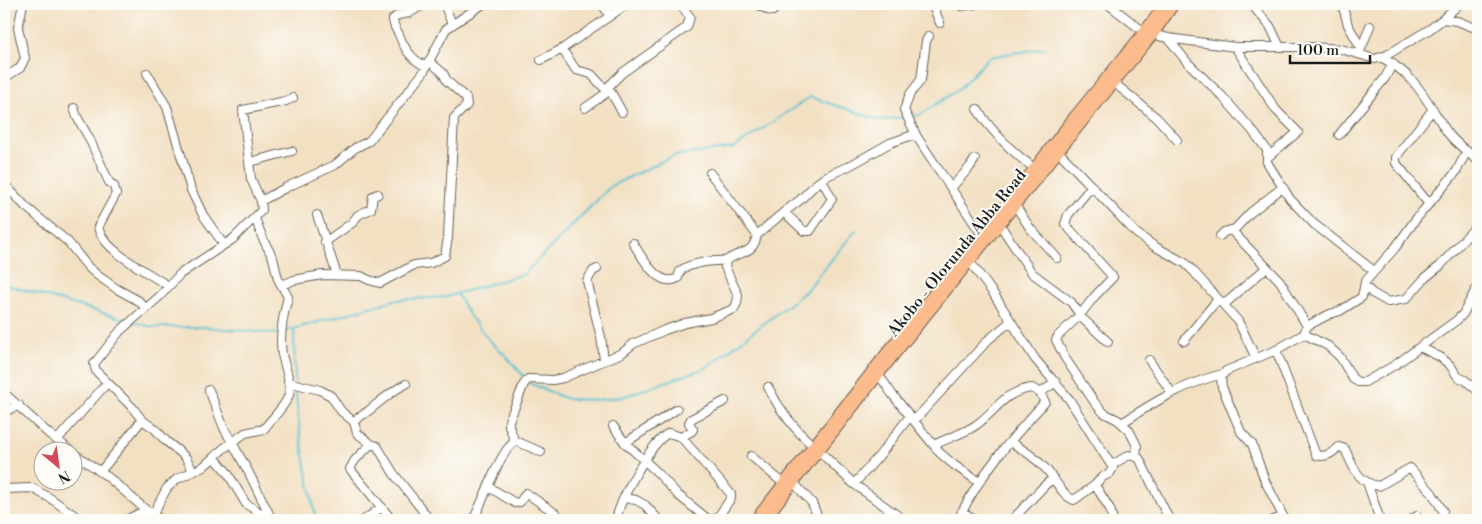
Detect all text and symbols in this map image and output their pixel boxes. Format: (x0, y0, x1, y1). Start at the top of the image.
scale bar (1290, 32, 1370, 64)
text: 100 m (1297, 41, 1339, 60)
street label: Akobo - Olorunda Abba Road (883, 165, 1031, 341)
north arrow (32, 442, 82, 492)
text: N (55, 466, 73, 487)

